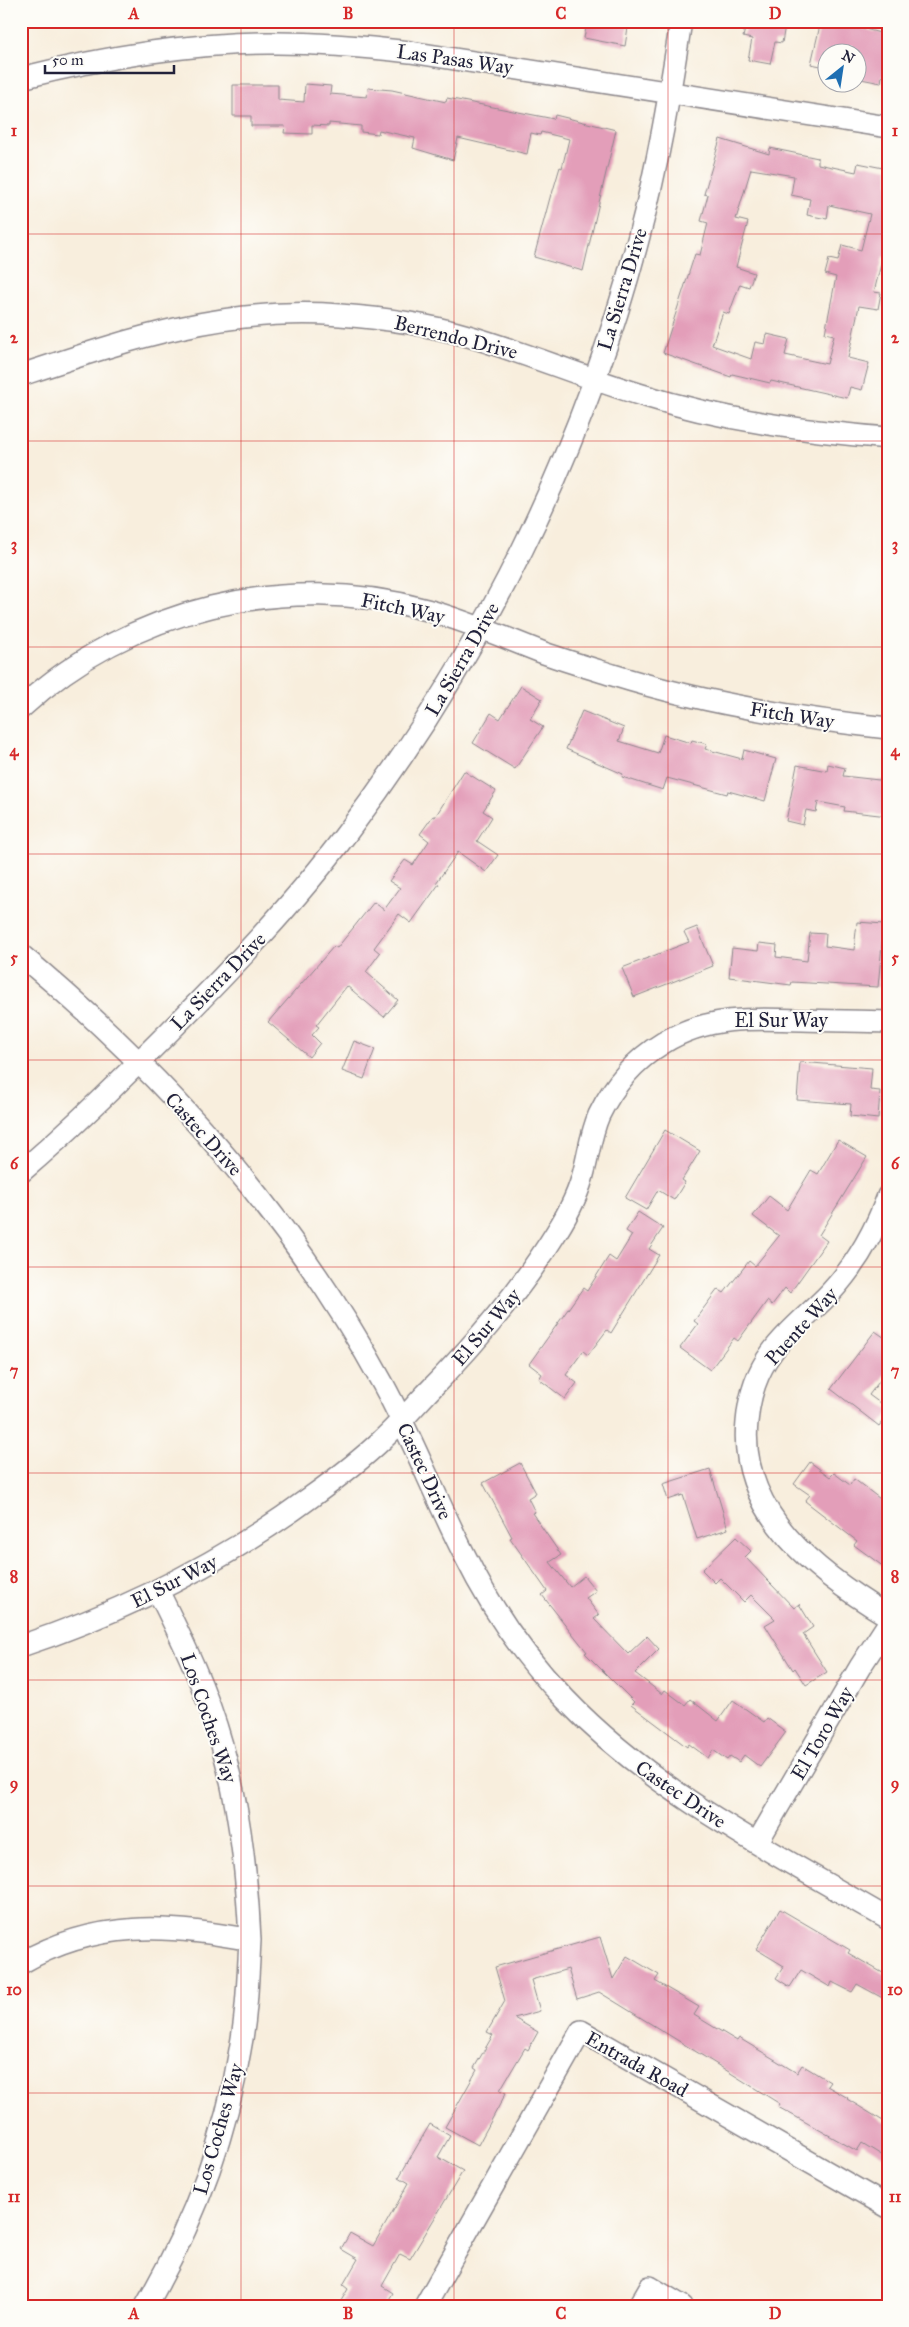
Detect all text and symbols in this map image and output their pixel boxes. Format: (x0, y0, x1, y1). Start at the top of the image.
text: A (128, 4, 140, 23)
text: B (343, 4, 353, 23)
text: C (556, 4, 567, 23)
text: D (769, 4, 782, 23)
street label: Las Pasas Way (395, 39, 515, 79)
scale bar (45, 42, 174, 74)
north arrow (816, 42, 866, 92)
text: N (839, 47, 858, 68)
text: 50 m (52, 51, 84, 69)
text: 1 (11, 121, 18, 140)
text: 1 (892, 121, 899, 140)
street label: La Sierra Drive (592, 225, 652, 353)
street label: Berrendo Drive (392, 310, 520, 364)
text: 2 (10, 328, 19, 347)
text: 2 (891, 328, 900, 347)
text: 3 (11, 535, 17, 555)
text: 3 (892, 535, 898, 555)
street label: Fitch Way (359, 587, 448, 629)
street label: La Sierra Drive (420, 598, 504, 720)
street label: Fitch Way (748, 696, 836, 734)
text: 4 (10, 741, 20, 761)
text: 4 (891, 741, 901, 761)
street label: La Sierra Drive (165, 927, 271, 1035)
text: 5 (10, 948, 18, 967)
text: 5 (891, 948, 899, 967)
street label: El Sur Way (734, 1008, 828, 1032)
street label: Castec Drive (160, 1087, 248, 1181)
text: 6 (10, 1154, 19, 1173)
text: 6 (891, 1154, 900, 1173)
street label: Puente Way (760, 1282, 843, 1370)
street label: El Sur Way (447, 1283, 526, 1371)
text: 7 (10, 1361, 19, 1380)
text: 7 (891, 1361, 900, 1380)
street label: Castec Drive (392, 1419, 458, 1523)
street label: El Sur Way (127, 1549, 222, 1613)
text: 8 (10, 1567, 18, 1586)
text: 8 (891, 1567, 899, 1586)
street label: Los Coches Way (176, 1650, 243, 1787)
street label: El Toro Way (786, 1682, 859, 1784)
street label: Castec Drive (631, 1755, 731, 1833)
text: 9 (10, 1774, 18, 1794)
text: 9 (891, 1774, 899, 1794)
text: 10 (6, 1980, 22, 1999)
text: 10 (887, 1980, 903, 1999)
street label: Entrada Road (582, 2026, 692, 2102)
street label: Los Coches Way (188, 2060, 248, 2197)
text: 11 (8, 2187, 21, 2206)
text: 11 (889, 2187, 902, 2206)
text: A (128, 2304, 140, 2323)
text: B (343, 2304, 353, 2323)
text: C (556, 2304, 567, 2323)
text: D (769, 2304, 782, 2323)

